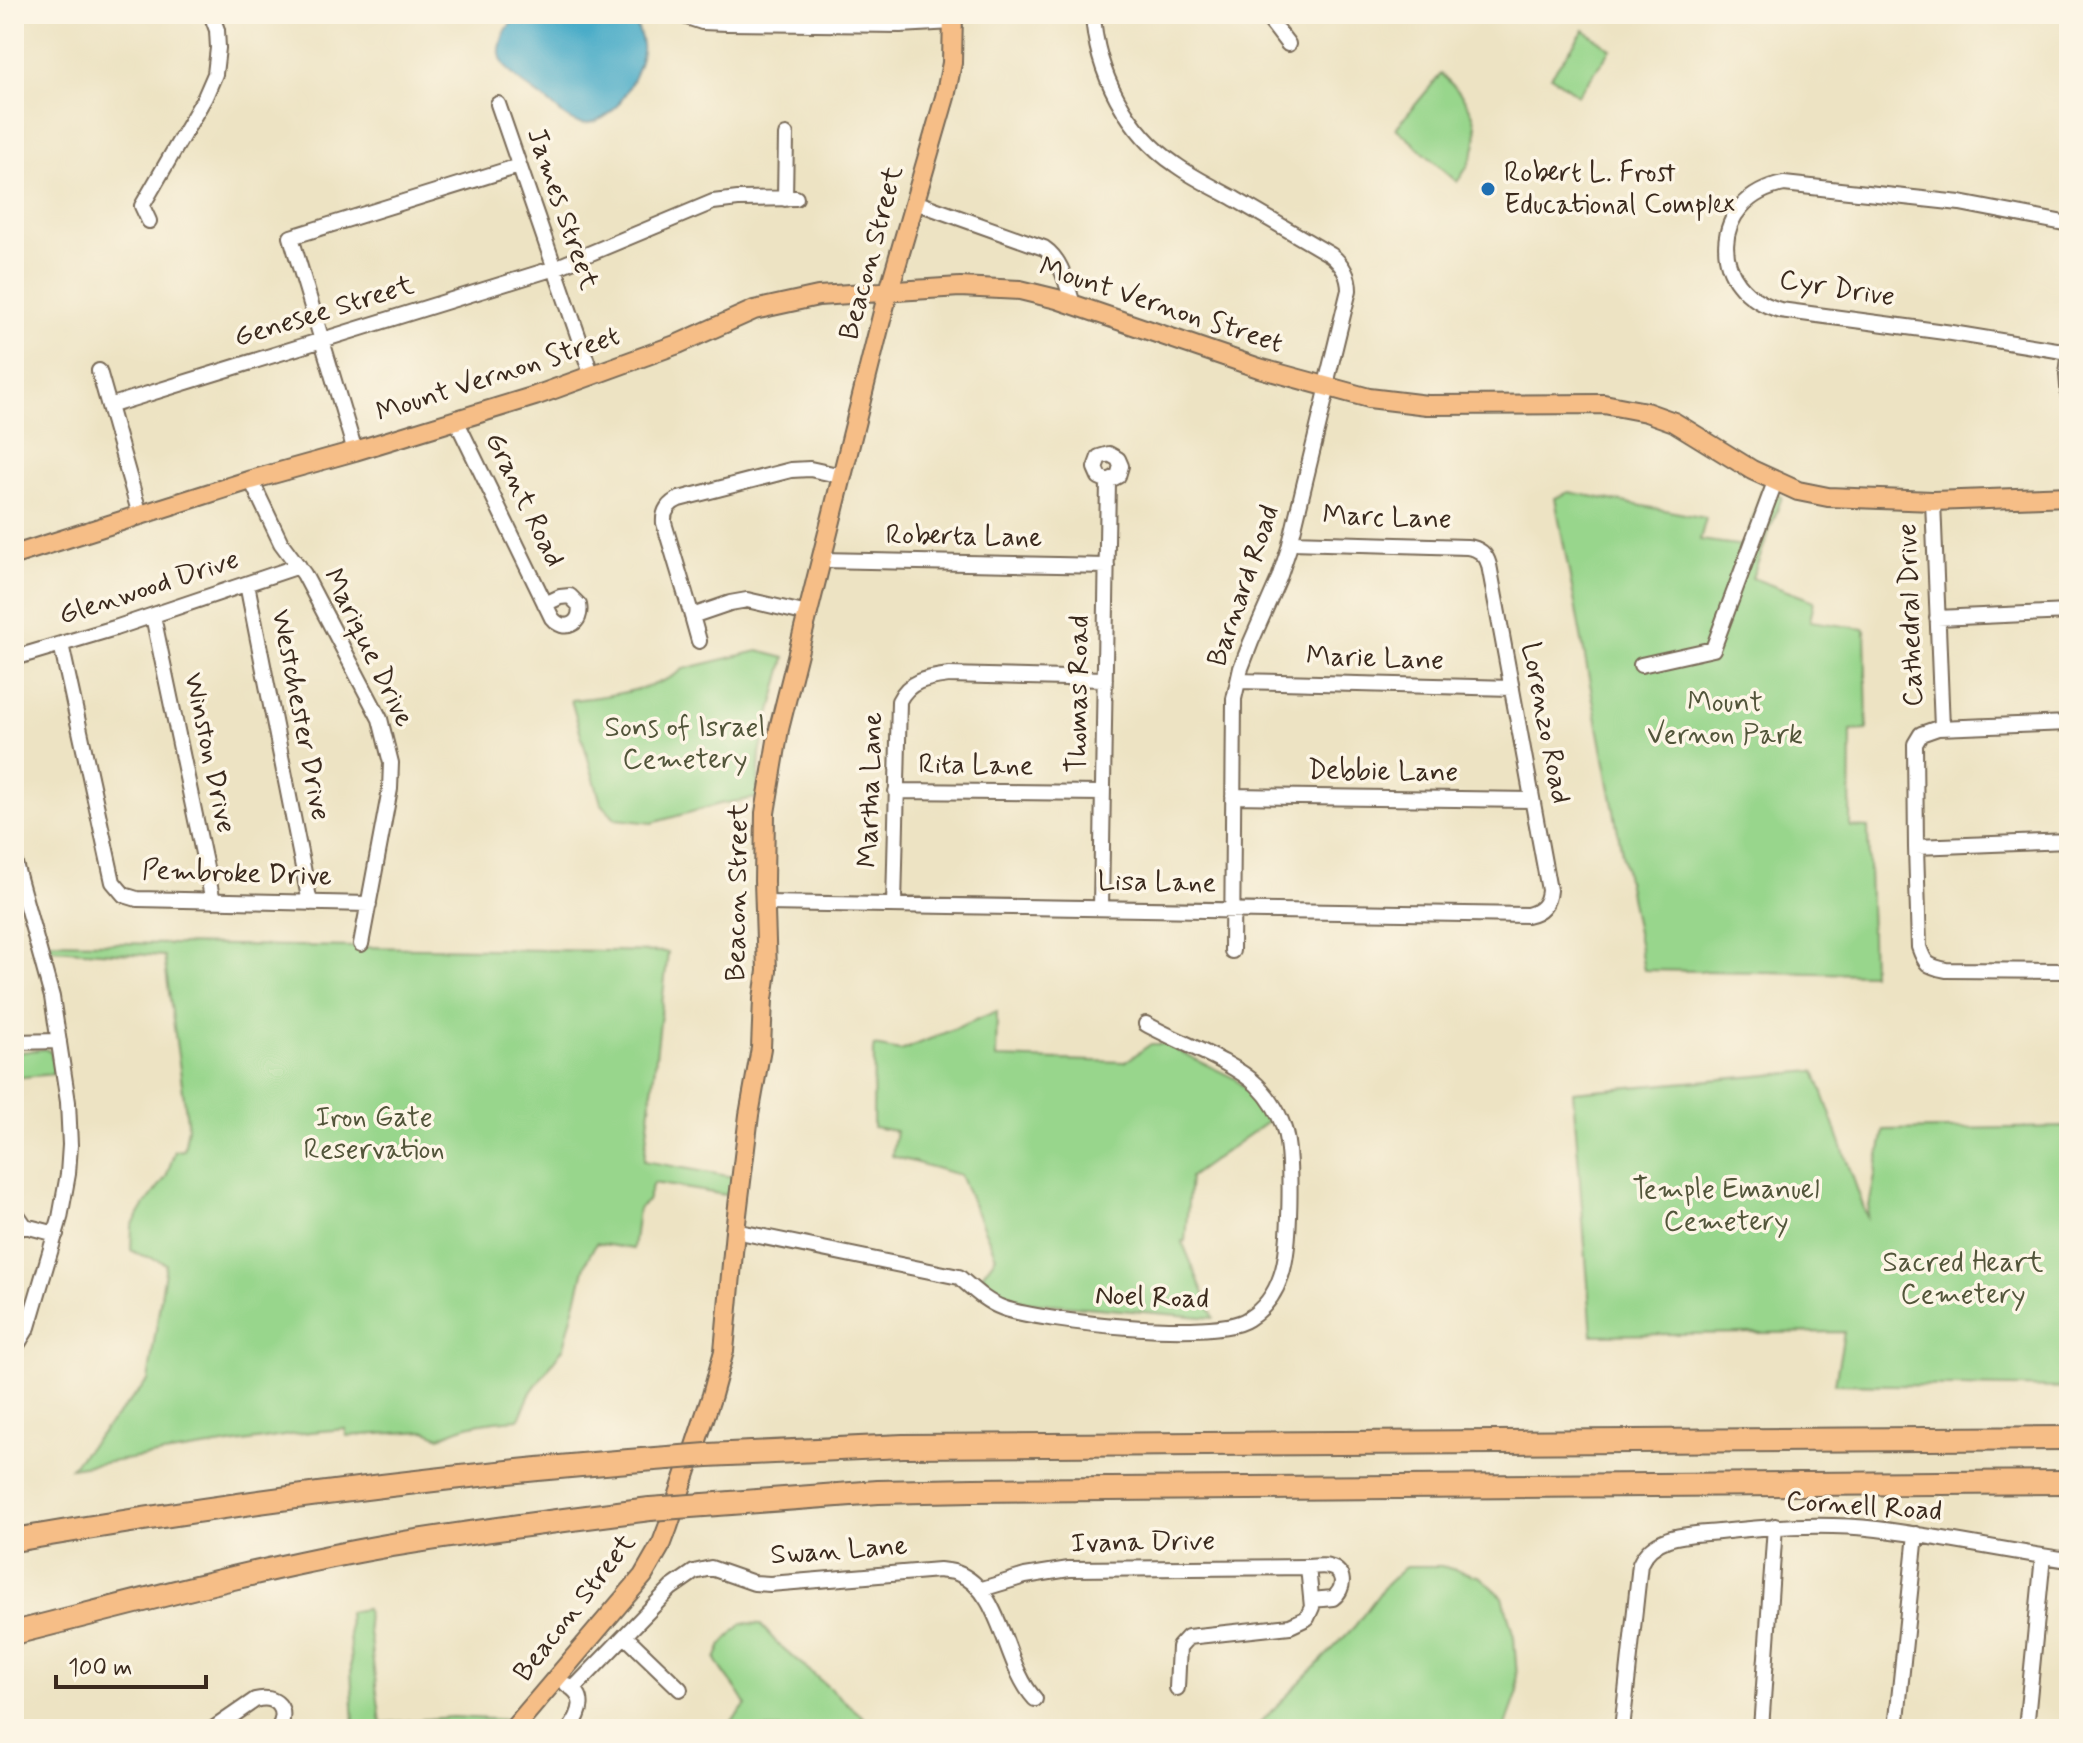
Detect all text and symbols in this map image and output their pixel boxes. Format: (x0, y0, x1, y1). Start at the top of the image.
street label: James Street (517, 123, 607, 295)
place label: Robert L. Frost Educational Complex (1504, 155, 1735, 224)
street label: Beacon Street (831, 161, 913, 344)
marker: Robert L. Frost Educational Complex (1479, 180, 1497, 198)
street label: Mount Vernon Street (1034, 249, 1288, 363)
street label: Cyr Drive (1777, 262, 1897, 316)
street label: Genesee Street (230, 267, 419, 357)
street label: Mount Vernon Street (371, 318, 625, 432)
street label: Grant Road (475, 426, 573, 574)
street label: Marc Lane (1322, 497, 1452, 539)
street label: Barnard Road (1199, 500, 1289, 672)
street label: Roberta Lane (885, 517, 1043, 557)
street label: Cathedral Drive (1889, 523, 1933, 707)
street label: Glenwood Drive (54, 541, 244, 635)
street label: Marique Drive (314, 563, 422, 733)
street label: Westchester Drive (261, 606, 339, 824)
street label: Thomas Road (1059, 615, 1099, 773)
street label: Marie Lane (1305, 638, 1445, 680)
street label: Lorenzo Road (1511, 639, 1579, 807)
street label: Winston Drive (174, 669, 244, 837)
park label: Mount Vernon Park (1647, 685, 1803, 754)
park label: Sons of Israel Cemetery (605, 710, 765, 779)
street label: Martha Lane (850, 711, 892, 869)
street label: Rita Lane (918, 746, 1034, 786)
street label: Debbie Lane (1307, 752, 1459, 792)
street label: Beacon Street (718, 802, 758, 982)
street label: Pembroke Drive (141, 852, 333, 896)
street label: Lisa Lane (1097, 863, 1217, 903)
park label: Iron Gate Reservation (303, 1100, 445, 1169)
park label: Temple Emanuel Cemetery (1632, 1172, 1820, 1241)
park label: Sacred Heart Cemetery (1883, 1245, 2044, 1314)
street label: Noel Road (1094, 1278, 1210, 1318)
street label: Cornell Road (1785, 1483, 1943, 1531)
street label: Ivana Drive (1070, 1523, 1216, 1563)
street label: Beacon Street (505, 1526, 645, 1690)
street label: Swan Lane (769, 1528, 909, 1574)
scale bar (56, 1639, 206, 1689)
text: 100 m (68, 1653, 132, 1684)

